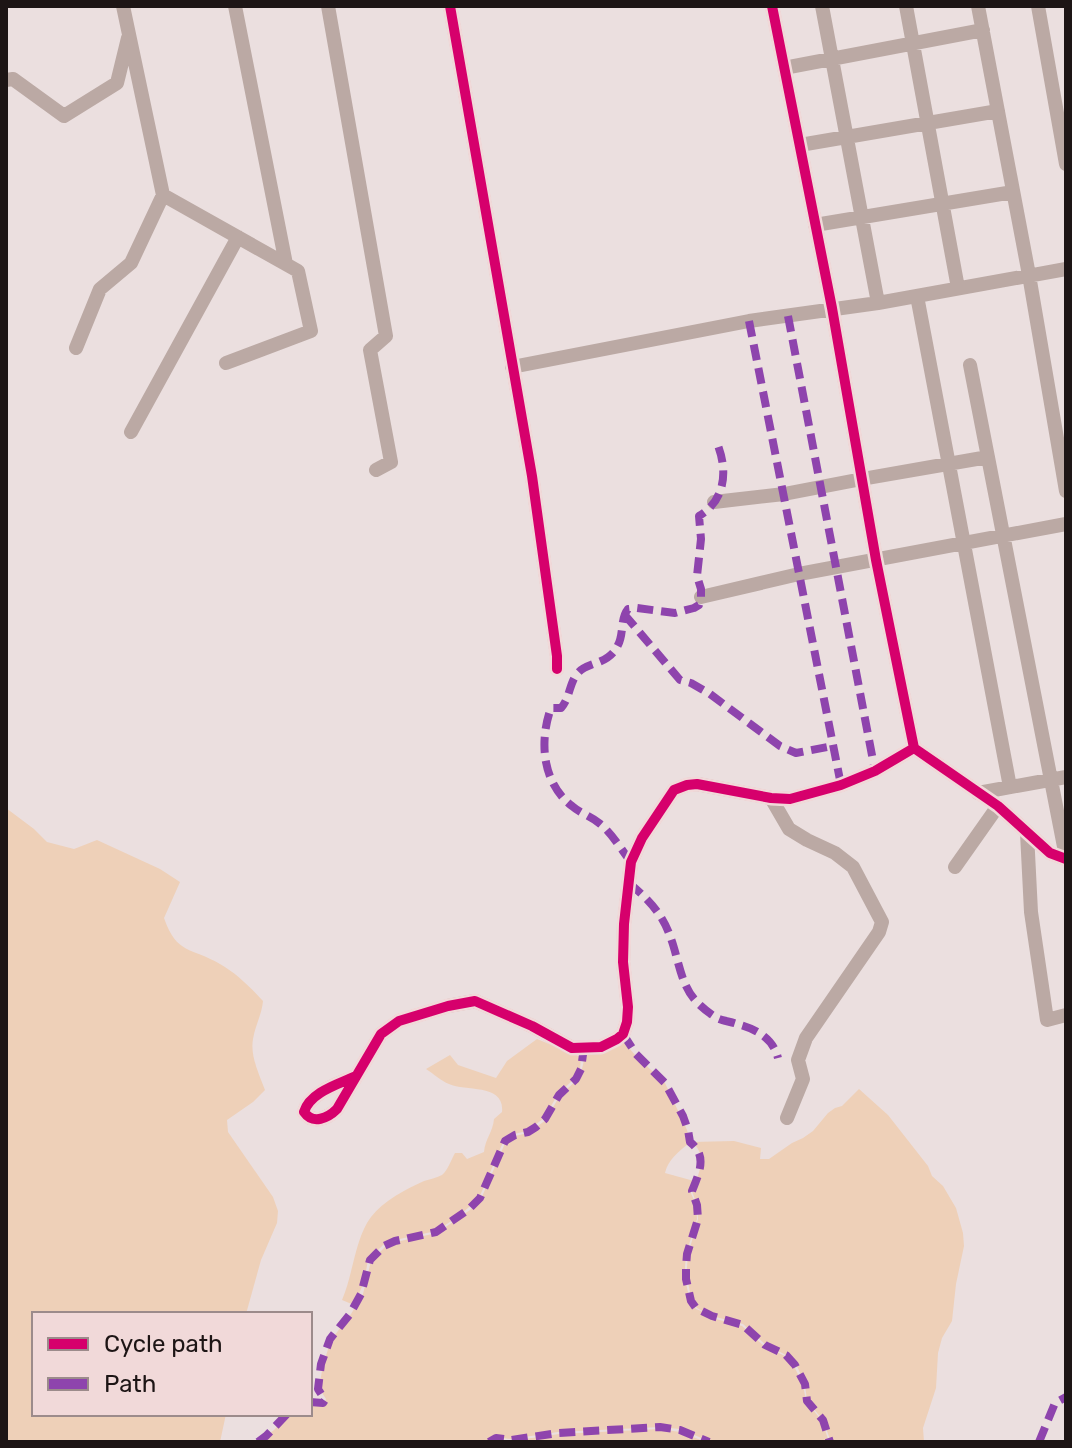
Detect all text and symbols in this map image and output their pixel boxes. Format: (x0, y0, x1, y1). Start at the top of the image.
legend (32, 1312, 312, 1416)
text: Cycle path (104, 1330, 223, 1358)
text: Path (104, 1370, 156, 1398)

